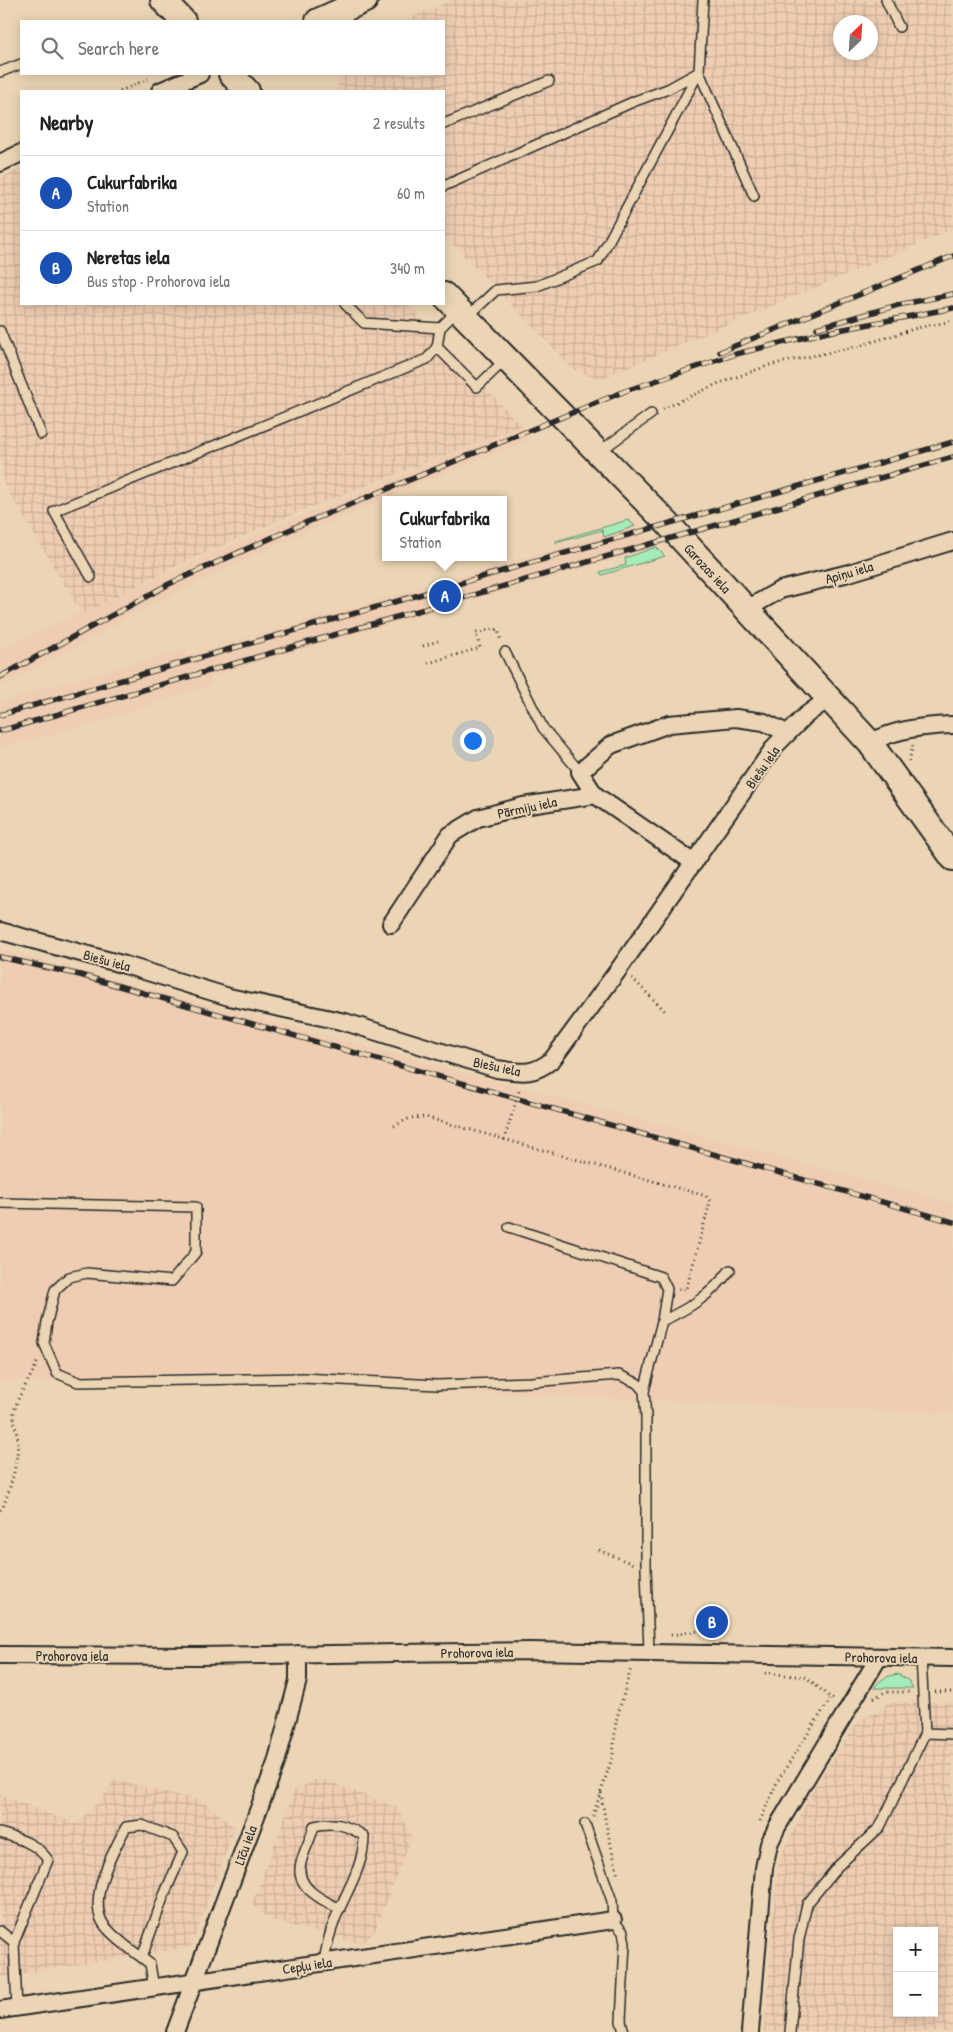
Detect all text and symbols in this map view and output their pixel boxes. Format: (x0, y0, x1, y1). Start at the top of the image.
north arrow (833, 15, 878, 60)
search box (20, 20, 445, 75)
icon: search (38, 34, 66, 62)
text: Search here (78, 35, 159, 61)
text: Nearby (40, 108, 93, 137)
text: 2 results (373, 112, 425, 134)
text: Cukurfabrika (87, 169, 177, 195)
text: A (52, 182, 60, 204)
text: 60 m (397, 182, 425, 204)
text: Station (87, 195, 129, 217)
text: Neretas iela (87, 244, 170, 270)
text: B (52, 257, 60, 279)
text: 340 m (390, 257, 425, 279)
text: Bus stop · Prohorova iela (87, 270, 230, 292)
popup (382, 496, 507, 561)
text: Cukurfabrika (400, 505, 489, 531)
text: Station (400, 531, 441, 553)
street label: Garozas iela (680, 539, 736, 597)
street label: Apiņu iela (823, 556, 876, 589)
pin: A (429, 577, 461, 615)
your location (460, 728, 486, 754)
street label: Biešu iela (740, 741, 784, 792)
street label: Pārmiju iela (496, 791, 559, 824)
street label: Biešu iela (81, 945, 133, 976)
street label: Biešu iela (472, 1052, 523, 1080)
pin: B (696, 1603, 728, 1641)
street label: Prohorova iela (441, 1642, 514, 1662)
street label: Prohorova iela (36, 1646, 109, 1665)
street label: Prohorova iela (845, 1647, 918, 1667)
street label: Līču iela (229, 1822, 261, 1867)
map controls (893, 1927, 938, 2017)
button: + (893, 1927, 938, 1972)
street label: Cepļu iela (281, 1952, 334, 1979)
button: − (893, 1972, 938, 2017)

